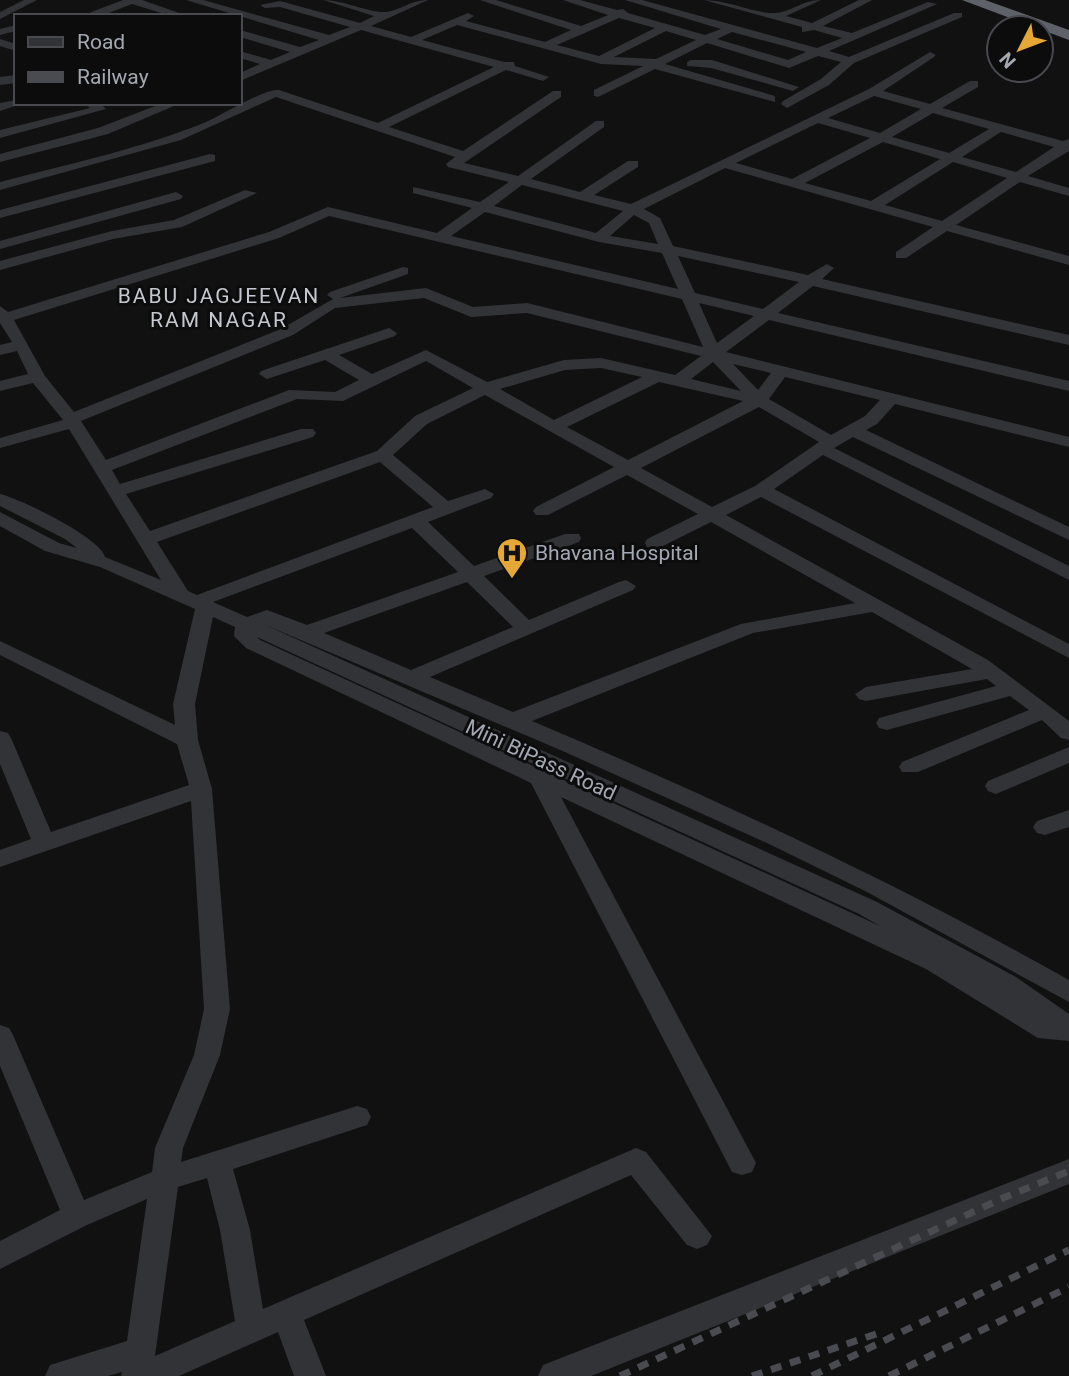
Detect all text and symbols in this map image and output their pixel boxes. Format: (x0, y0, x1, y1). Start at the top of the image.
legend (14, 14, 242, 105)
north arrow (985, 14, 1055, 84)
text: Road (77, 30, 125, 54)
text: N (995, 47, 1021, 73)
text: Railway (77, 65, 149, 89)
district label: BABU JAGJEEVAN RAM NAGAR (118, 284, 320, 332)
hospital icon: Bhavana Hospital (495, 536, 529, 580)
place label: Bhavana Hospital (535, 541, 699, 565)
street label: Mini BiPass Road (462, 715, 620, 805)

